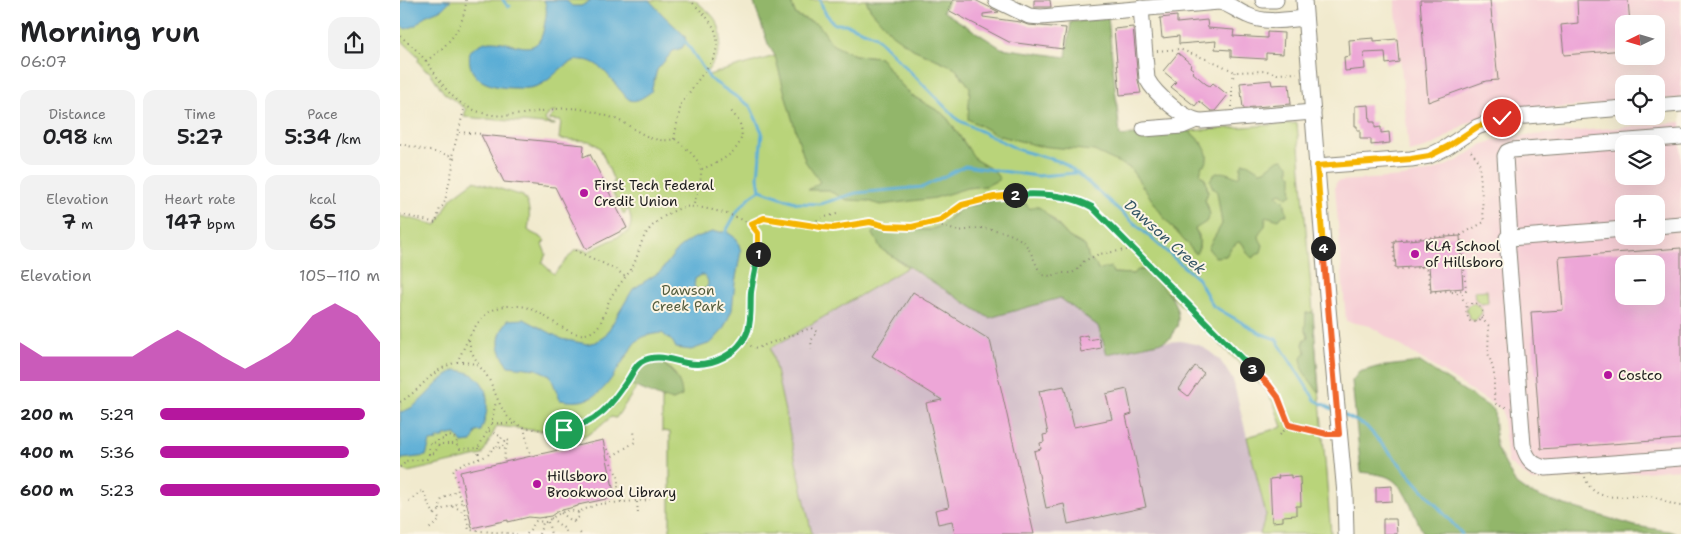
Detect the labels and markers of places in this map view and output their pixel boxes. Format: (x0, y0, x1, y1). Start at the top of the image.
pin (1481, 97, 1523, 139)
place label: First Tech Federal Credit Union (594, 176, 715, 210)
pin: 2 (1002, 182, 1028, 208)
marker: First Tech Federal Credit Union (578, 187, 590, 199)
pin: 4 (1310, 236, 1336, 260)
place label: KLA School of Hillsboro (1425, 237, 1503, 271)
pin: 1 (746, 242, 770, 266)
marker: KLA School of Hillsboro (1409, 248, 1421, 260)
pin: 3 (1240, 356, 1264, 382)
place label: Costco (1618, 366, 1662, 384)
marker: Costco (1602, 369, 1614, 381)
pin (543, 409, 585, 451)
place label: Hillsboro Brookwood Library (547, 467, 676, 501)
marker: Hillsboro Brookwood Library (531, 478, 543, 490)

